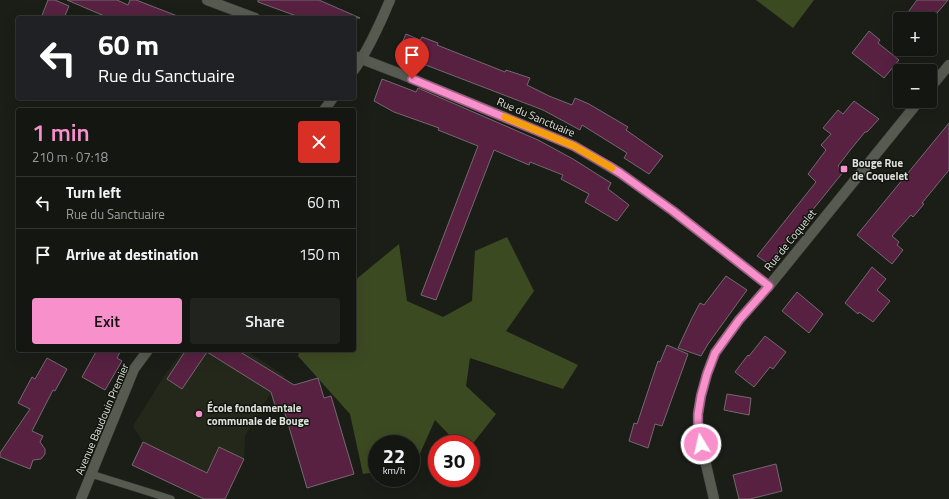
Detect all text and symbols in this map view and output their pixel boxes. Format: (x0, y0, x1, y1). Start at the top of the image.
map controls (893, 12, 937, 108)
button: + (893, 12, 937, 56)
text: 60 m (98, 23, 159, 66)
icon: left (32, 32, 84, 84)
pin (395, 38, 429, 79)
icon: arrive (401, 44, 423, 66)
text: Rue du Sanctuaire (98, 62, 235, 89)
button: − (893, 64, 937, 108)
street label: Rue du Sanctuaire (494, 93, 578, 141)
text: 1 min (32, 114, 90, 150)
button: close (298, 121, 340, 163)
text: 210 m · 07:18 (32, 147, 108, 167)
place label: Bouge Rue de Coquelet (852, 155, 908, 184)
marker: Bouge Rue de Coquelet (839, 164, 849, 174)
text: Turn left (66, 181, 121, 204)
text: 60 m (307, 191, 340, 214)
icon: left (32, 192, 54, 214)
text: Rue du Sanctuaire (66, 204, 165, 224)
street label: Rue de Coquelet (760, 206, 820, 274)
text: Arrive at destination (66, 243, 199, 266)
text: 150 m (299, 243, 340, 266)
icon: arrive (32, 244, 54, 266)
button: Exit (32, 298, 182, 344)
button: Share (190, 298, 340, 344)
street label: Avenue Baudouin Premier (71, 361, 133, 477)
place label: École fondamentale communale de Bouge (207, 400, 310, 429)
marker: École fondamentale communale de Bouge (194, 409, 204, 419)
position arrow (680, 423, 722, 465)
speed limit sign: 30 (428, 435, 480, 487)
text: 22 (383, 440, 405, 471)
text: km/h (383, 463, 405, 478)

